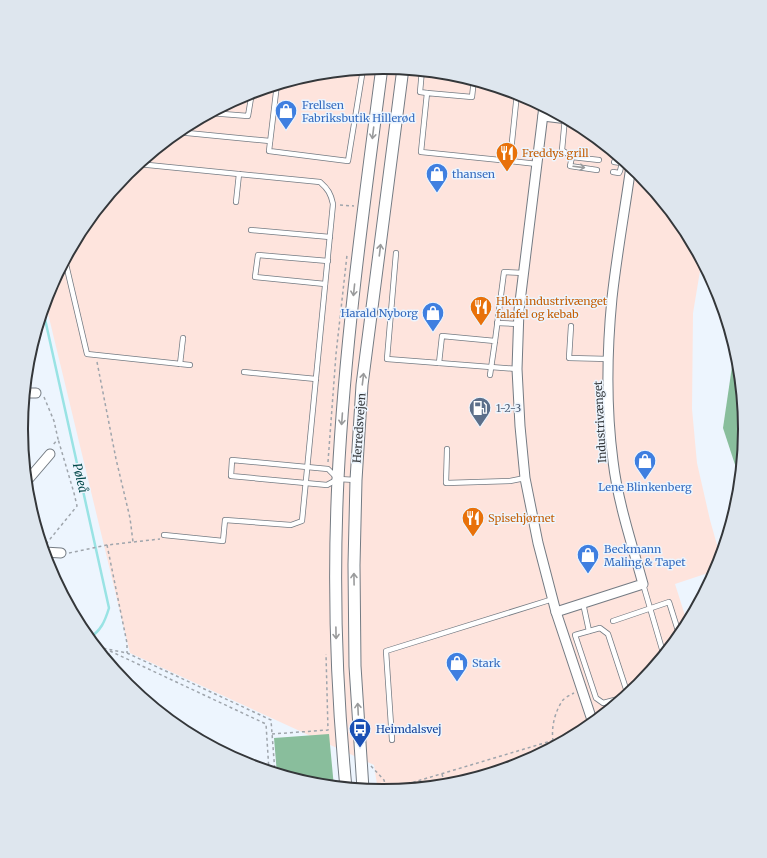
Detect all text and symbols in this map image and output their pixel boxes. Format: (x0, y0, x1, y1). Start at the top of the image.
shop icon: Frellsen Fabriksbutik Hillerød (273, 98, 299, 131)
place label: Frellsen Fabriksbutik Hillerød (302, 98, 415, 125)
one-way arrow (370, 126, 377, 139)
restaurant icon: Freddys grill (494, 140, 520, 173)
place label: Freddys grill (522, 146, 589, 160)
shop icon: thansen (424, 161, 450, 194)
one-way arrow (572, 164, 585, 171)
place label: thansen (452, 167, 496, 181)
one-way arrow (376, 244, 384, 257)
one-way arrow (350, 283, 358, 296)
restaurant icon: Hkm industrivænget falafel og kebab (468, 294, 494, 327)
place label: Hkm industrivænget falafel og kebab (496, 294, 608, 321)
shop icon: Harald Nyborg (420, 300, 446, 333)
place label: Harald Nyborg (341, 306, 418, 320)
one-way arrow (359, 373, 367, 386)
street label: Industrivænget (591, 380, 609, 463)
street label: Herredsvejen (350, 392, 368, 464)
fuel station icon: 1-2-3 (467, 395, 493, 428)
place label: 1-2-3 (496, 401, 521, 415)
one-way arrow (339, 412, 346, 425)
shop icon: Lene Blinkenberg (632, 448, 658, 481)
water label: Pøleå (70, 462, 91, 494)
place label: Lene Blinkenberg (598, 480, 692, 494)
restaurant icon: Spisehjørnet (460, 505, 486, 538)
place label: Spisehjørnet (488, 511, 555, 525)
shop icon: Beckmann Maling & Tapet (575, 542, 601, 575)
place label: Beckmann Maling & Tapet (604, 542, 686, 569)
one-way arrow (350, 573, 358, 586)
one-way arrow (332, 626, 340, 639)
shop icon: Stark (444, 650, 470, 683)
place label: Stark (472, 656, 500, 670)
one-way arrow (354, 703, 362, 716)
bus stop icon: Heimdalsvej (347, 716, 373, 749)
place label: Heimdalsvej (376, 722, 442, 736)

